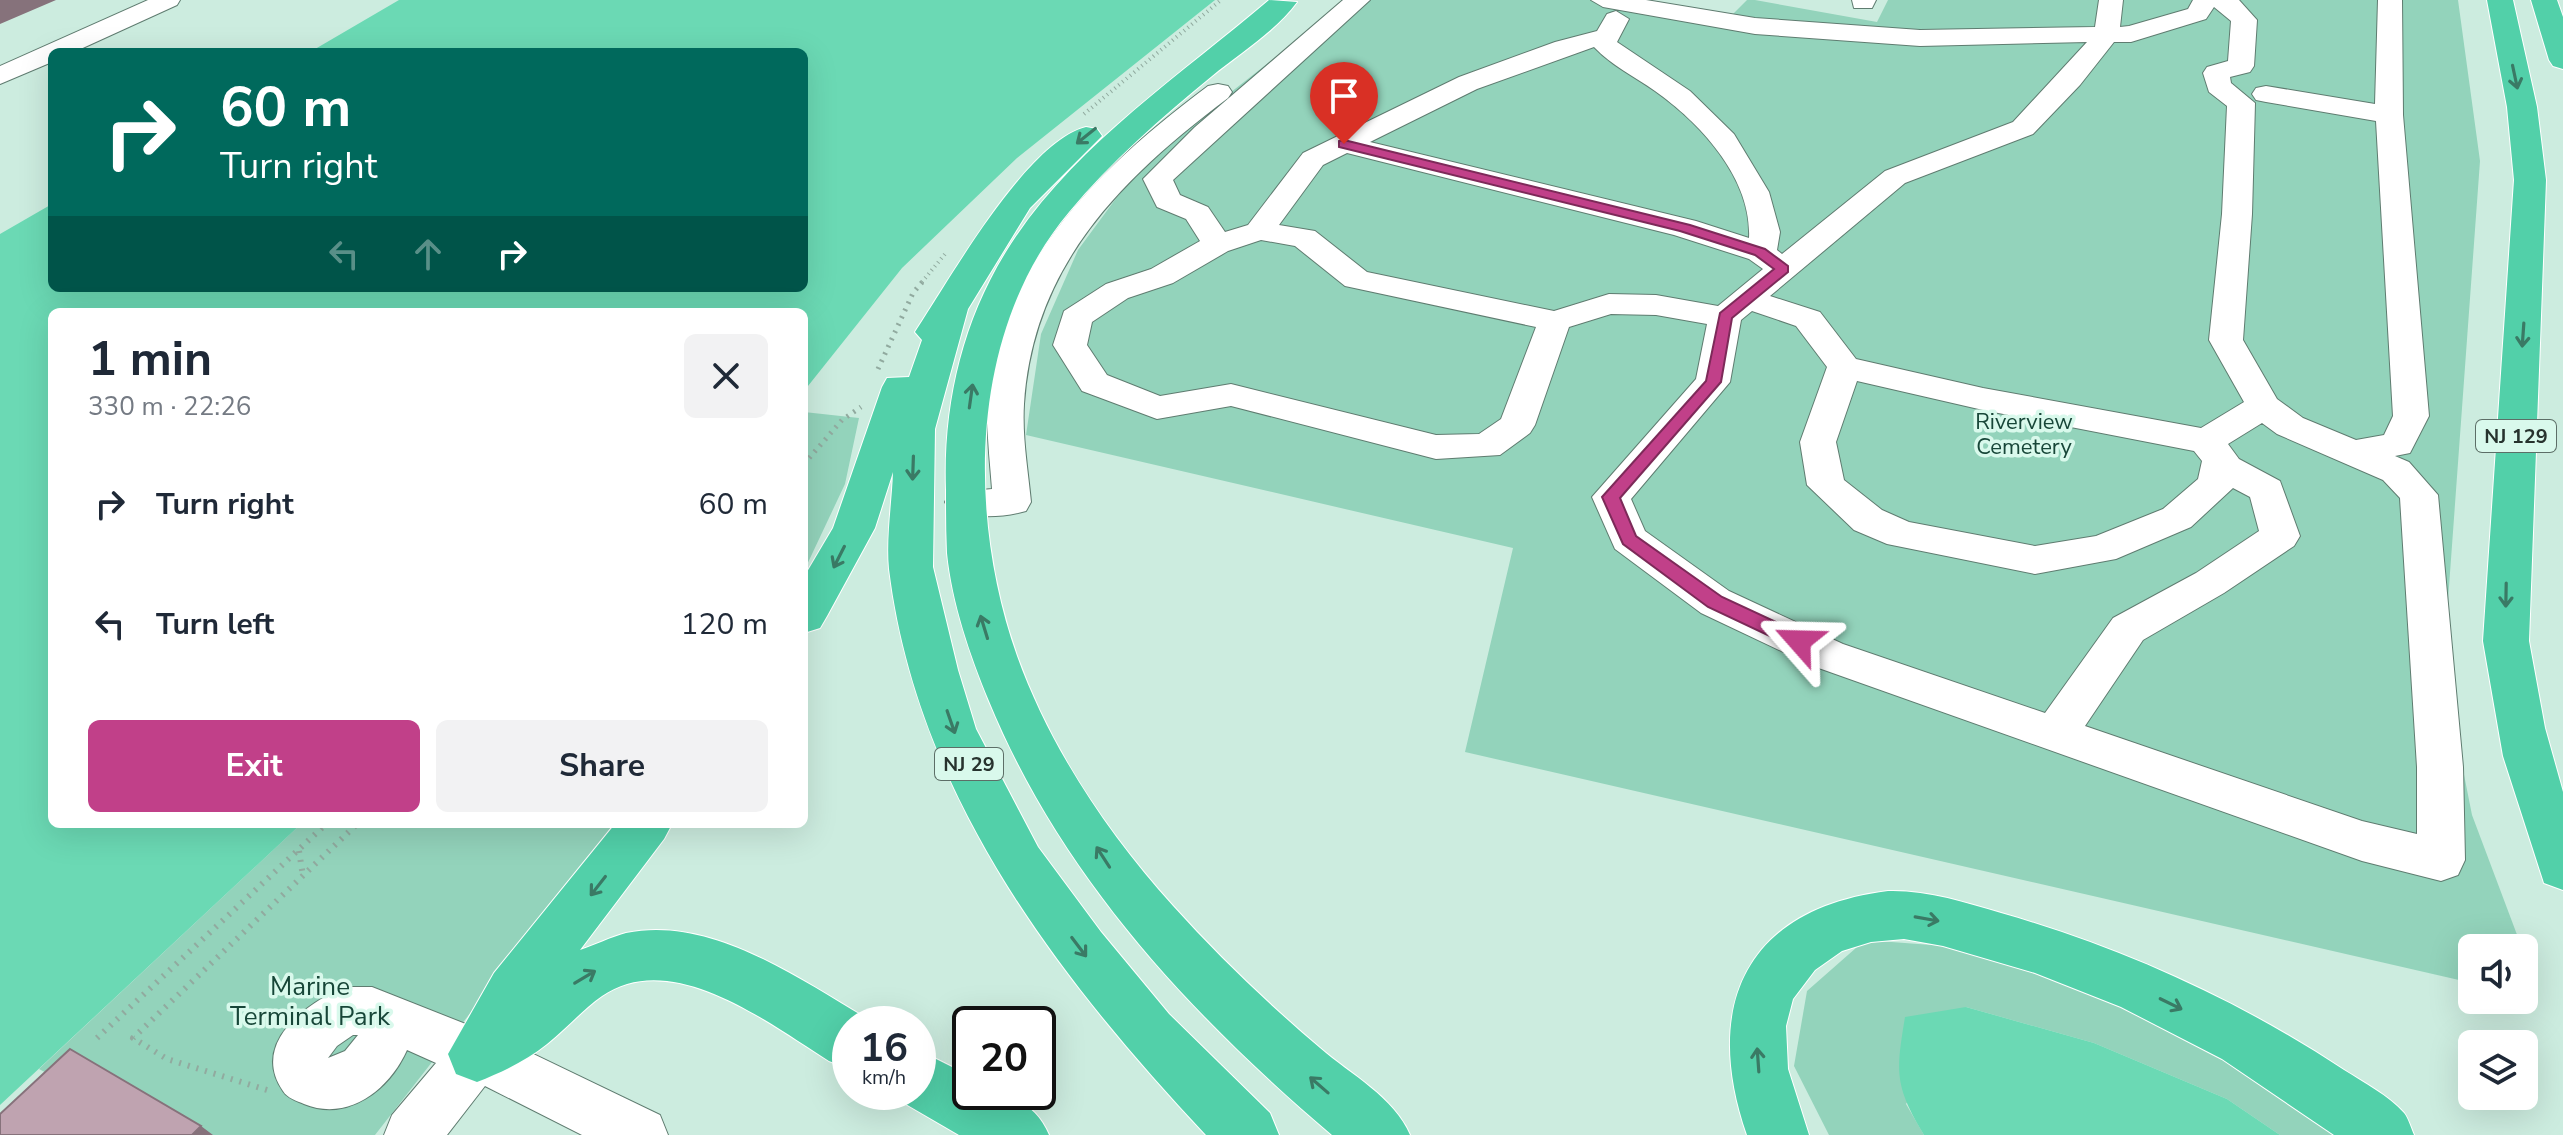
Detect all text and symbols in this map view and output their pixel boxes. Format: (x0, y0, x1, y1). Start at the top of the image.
pin (1310, 62, 1378, 144)
one-way arrow (2508, 63, 2523, 89)
text: 60 m (220, 69, 351, 146)
icon: arrive (1322, 74, 1366, 118)
icon: right (88, 80, 192, 184)
one-way arrow (1076, 127, 1097, 145)
text: Turn right (220, 142, 377, 191)
icon: left (322, 232, 366, 276)
icon: ahead (406, 232, 450, 276)
icon: right (490, 232, 534, 276)
one-way arrow (2515, 321, 2530, 348)
text: 1 min (88, 326, 212, 392)
button: close (684, 334, 768, 418)
one-way arrow (964, 384, 979, 409)
text: 330 m · 22:26 (88, 389, 251, 424)
park label: Riverview Cemetery (1975, 407, 2073, 462)
road number: NJ 129 (2476, 420, 2556, 452)
one-way arrow (906, 454, 921, 481)
icon: right (88, 482, 132, 526)
text: Turn right (156, 484, 294, 525)
text: 60 m (699, 484, 768, 525)
one-way arrow (831, 545, 846, 569)
one-way arrow (2499, 581, 2514, 608)
position arrow (1757, 599, 1841, 683)
icon: left (88, 602, 132, 646)
text: Turn left (156, 604, 274, 645)
text: 120 m (681, 604, 768, 645)
one-way arrow (976, 615, 991, 640)
one-way arrow (944, 710, 959, 735)
button: Exit (88, 720, 420, 812)
button: Share (436, 720, 768, 812)
road number: NJ 29 (935, 748, 1003, 780)
one-way arrow (1095, 846, 1111, 868)
one-way arrow (589, 875, 606, 896)
one-way arrow (1913, 912, 1939, 927)
map controls (2458, 934, 2538, 1110)
button: sound (2458, 934, 2538, 1014)
one-way arrow (1071, 936, 1088, 957)
one-way arrow (573, 968, 596, 984)
park label: Marine Terminal Park (230, 969, 391, 1034)
one-way arrow (2159, 997, 2183, 1012)
speed limit sign: 20 (952, 1006, 1056, 1110)
text: 16 (860, 1021, 908, 1075)
button: layers (2458, 1030, 2538, 1110)
one-way arrow (1750, 1047, 1765, 1074)
text: km/h (862, 1064, 906, 1091)
one-way arrow (1310, 1076, 1330, 1094)

